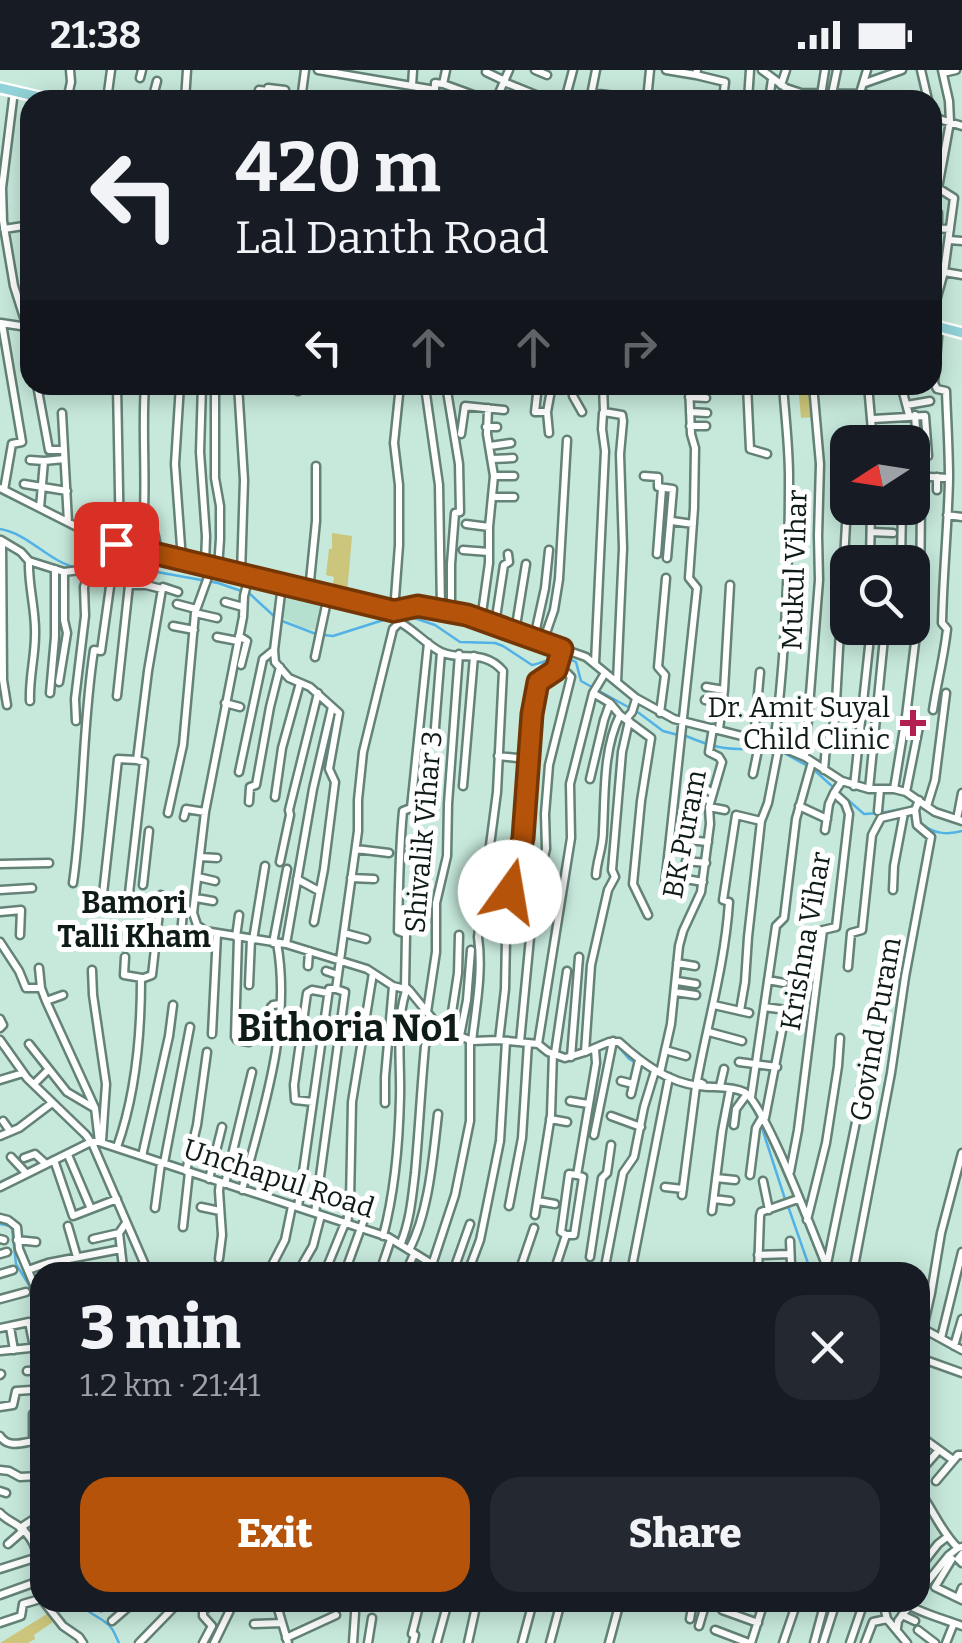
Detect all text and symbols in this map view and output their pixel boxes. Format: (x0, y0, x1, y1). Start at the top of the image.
text: 21:38 (50, 12, 141, 58)
text: 420 m (235, 126, 441, 210)
icon: left (70, 130, 200, 260)
text: Lal Danth Road (235, 211, 549, 265)
icon: left (296, 320, 351, 375)
icon: ahead (401, 320, 456, 375)
icon: ahead (506, 320, 561, 375)
icon: right (611, 320, 666, 375)
north arrow (830, 425, 930, 525)
map controls (830, 425, 930, 645)
street label: Mukul Vihar (775, 489, 814, 651)
pin (74, 502, 159, 587)
icon: arrive (89, 517, 144, 572)
button: search (830, 545, 930, 645)
place label: Dr. Amit Suyal Child Clinic (707, 691, 890, 756)
marker: Dr. Amit Suyal Child Clinic (900, 710, 926, 736)
street label: Shivalik Vihar 3 (398, 730, 449, 934)
street label: BK Puram (656, 767, 713, 901)
position arrow (458, 840, 562, 944)
street label: Krishna Vihar (774, 849, 837, 1033)
district label: Bamori Talli Kham (57, 885, 211, 955)
street label: Govind Puram (843, 934, 908, 1124)
district label: Bithoria No1 (237, 1005, 460, 1051)
street label: Unchapul Road (179, 1132, 379, 1225)
text: 3 min (80, 1292, 241, 1364)
button: close (775, 1295, 880, 1400)
text: 1.2 km · 21:41 (80, 1366, 260, 1404)
button: Exit (80, 1477, 470, 1592)
button: Share (490, 1477, 880, 1592)

